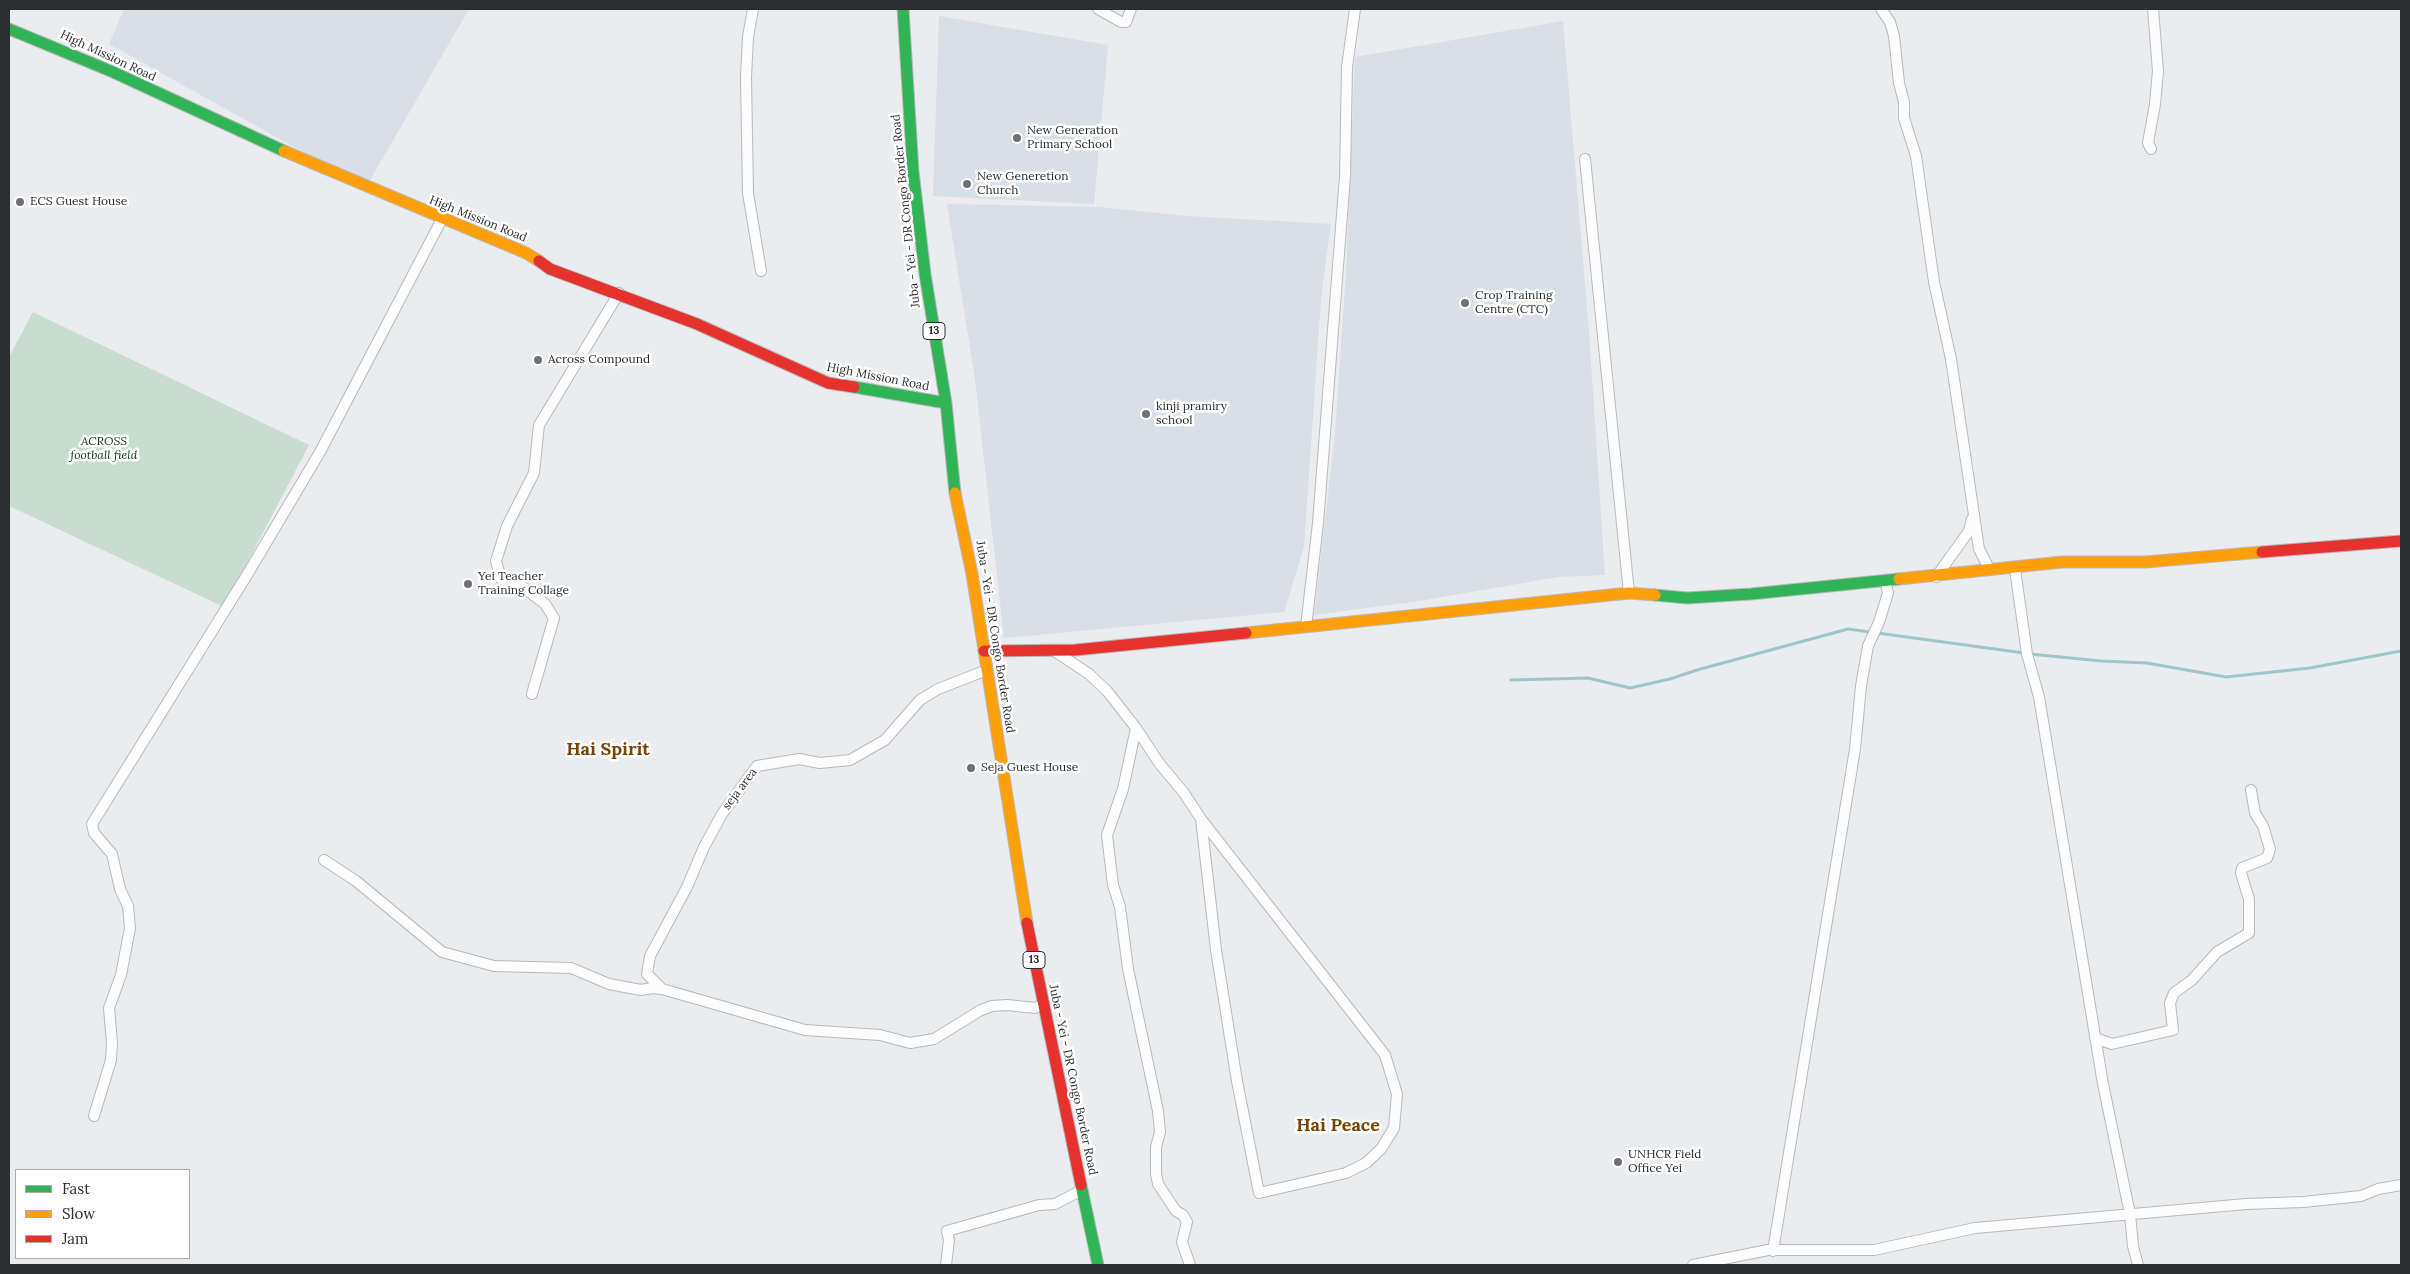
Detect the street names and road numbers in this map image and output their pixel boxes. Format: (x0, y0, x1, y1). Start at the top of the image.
street label: High Mission Road (58, 27, 158, 85)
street label: Juba - Yei - DR Congo Border Road (889, 114, 923, 308)
street label: High Mission Road (427, 193, 529, 245)
road number: 13 (923, 322, 945, 340)
street label: High Mission Road (826, 360, 930, 394)
street label: Juba - Yei - DR Congo Border Road (973, 540, 1017, 734)
street label: seja area (720, 765, 760, 813)
road number: 13 (1023, 952, 1045, 968)
street label: Juba - Yei - DR Congo Border Road (1046, 983, 1100, 1177)

